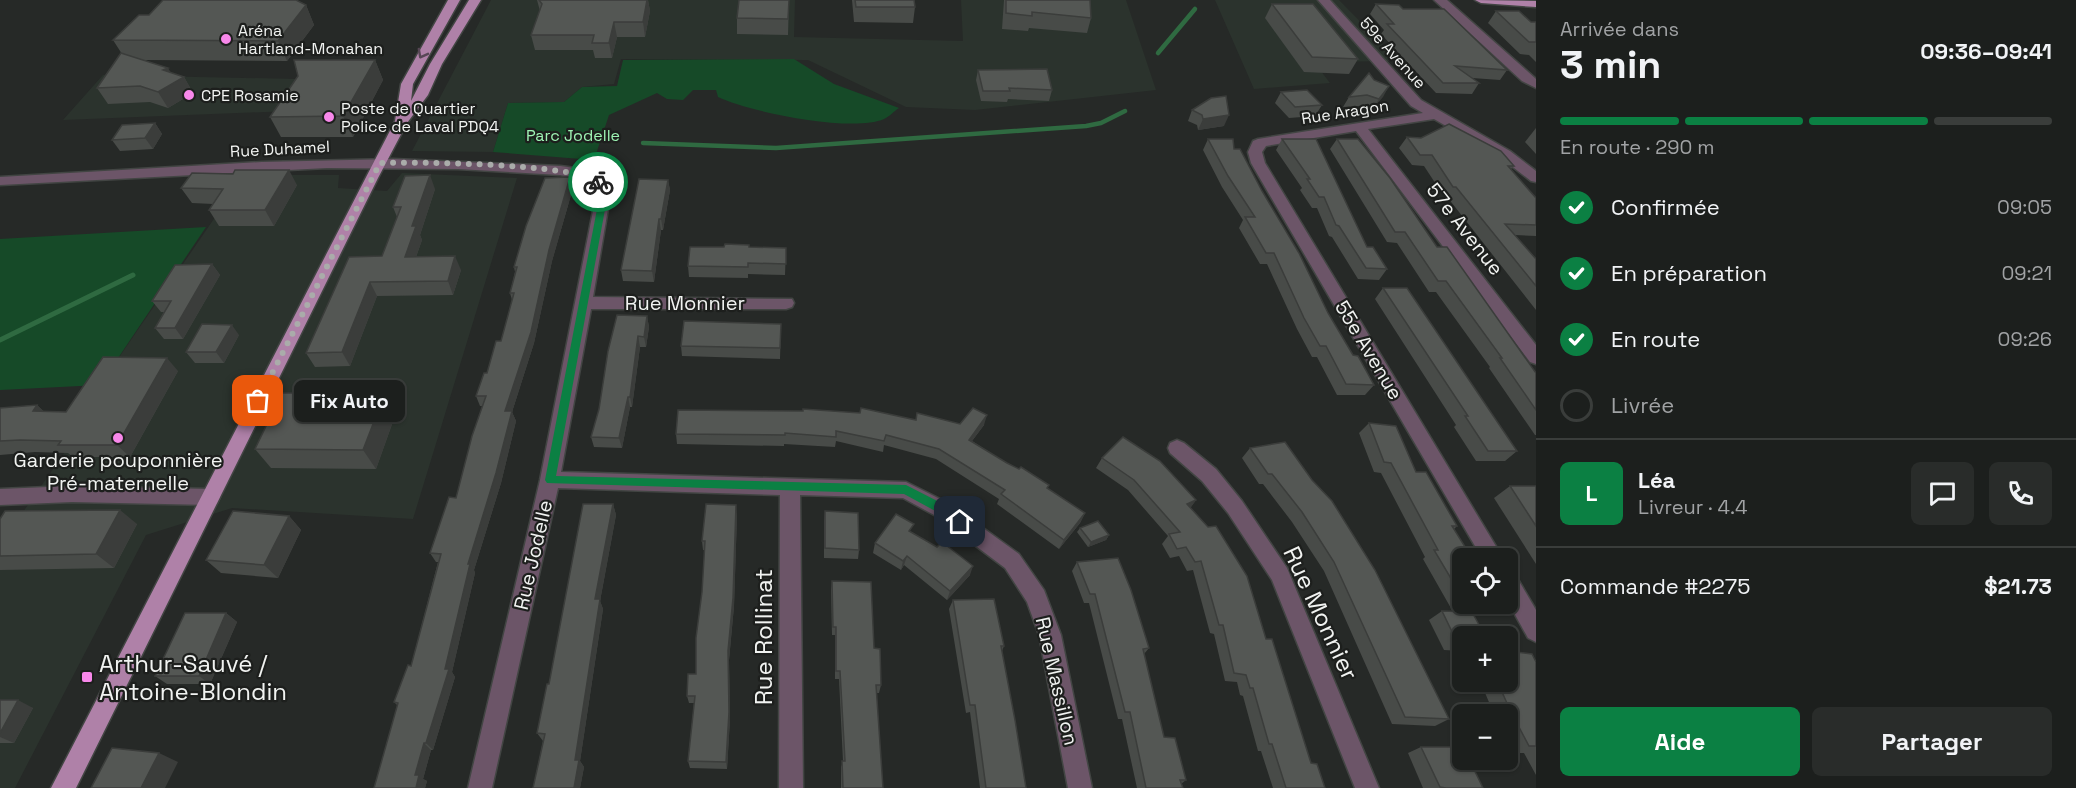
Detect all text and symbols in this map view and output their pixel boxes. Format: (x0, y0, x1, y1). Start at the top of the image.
street label: 59e Avenue (1355, 13, 1431, 93)
text: Arrivée dans (1560, 16, 1679, 42)
place label: Aréna Hartland-Monahan (238, 20, 383, 59)
marker: Aréna Hartland-Monahan (219, 32, 233, 46)
text: 09:36–09:41 (1920, 37, 2052, 65)
text: 3 min (1560, 40, 1661, 89)
one-way arrow (418, 47, 430, 58)
place label: CPE Rosamie (201, 85, 299, 106)
marker: CPE Rosamie (182, 88, 196, 102)
street label: Rue Aragon (1300, 95, 1390, 129)
place label: Poste de Quartier Police de Laval PDQ4 (341, 98, 499, 137)
marker: Poste de Quartier Police de Laval PDQ4 (322, 110, 336, 124)
park label: Parc Jodelle (526, 125, 620, 146)
text: En route · 290 m (1560, 134, 1715, 160)
street label: Rue Duhamel (229, 136, 331, 162)
courier (568, 152, 628, 212)
icon: bike (582, 166, 615, 199)
street label: 57e Avenue (1421, 178, 1509, 280)
icon: check (1560, 191, 1593, 224)
text: Confirmée (1611, 193, 1720, 221)
text: 09:05 (1997, 194, 2052, 220)
icon: check (1560, 257, 1593, 290)
text: En préparation (1611, 259, 1767, 287)
text: 09:21 (2001, 260, 2052, 286)
street label: Rue Monnier (625, 290, 745, 316)
street label: 55e Avenue (1329, 296, 1409, 404)
icon: check (1560, 323, 1593, 356)
text: En route (1611, 325, 1700, 353)
text: 09:26 (1998, 326, 2052, 352)
pin (232, 375, 283, 426)
callout: Fix Auto (294, 380, 405, 422)
icon: bag (241, 384, 274, 417)
text: Fix Auto (310, 388, 389, 414)
text: Livrée (1611, 391, 1674, 419)
marker: Garderie pouponnière Pré-maternelle (111, 431, 125, 445)
place label: Garderie pouponnière Pré-maternelle (13, 447, 223, 496)
button: chat (1911, 462, 1974, 525)
button: phone (1989, 462, 2052, 525)
text: Léa (1638, 466, 1675, 494)
text: L (1586, 479, 1597, 507)
text: Livreur · 4.4 (1638, 494, 1747, 520)
pin (934, 496, 985, 547)
street label: Rue Jodelle (508, 498, 558, 612)
icon: home (943, 505, 976, 538)
street label: Rue Monnier (1276, 541, 1366, 685)
map controls (1452, 548, 1518, 770)
button: locate (1452, 548, 1518, 614)
street label: Rue Rollinat (748, 569, 779, 705)
text: Commande #2275 (1560, 572, 1750, 600)
text: $21.73 (1984, 572, 2052, 600)
street label: Rue Massillon (1030, 614, 1084, 748)
button: + (1452, 626, 1518, 692)
place label: Arthur-Sauvé / Antoine-Blondin (99, 648, 287, 707)
marker: Arthur-Sauvé / Antoine-Blondin (80, 670, 94, 684)
button: − (1452, 704, 1518, 770)
button: Aide (1560, 707, 1800, 776)
button: Partager (1812, 707, 2052, 776)

